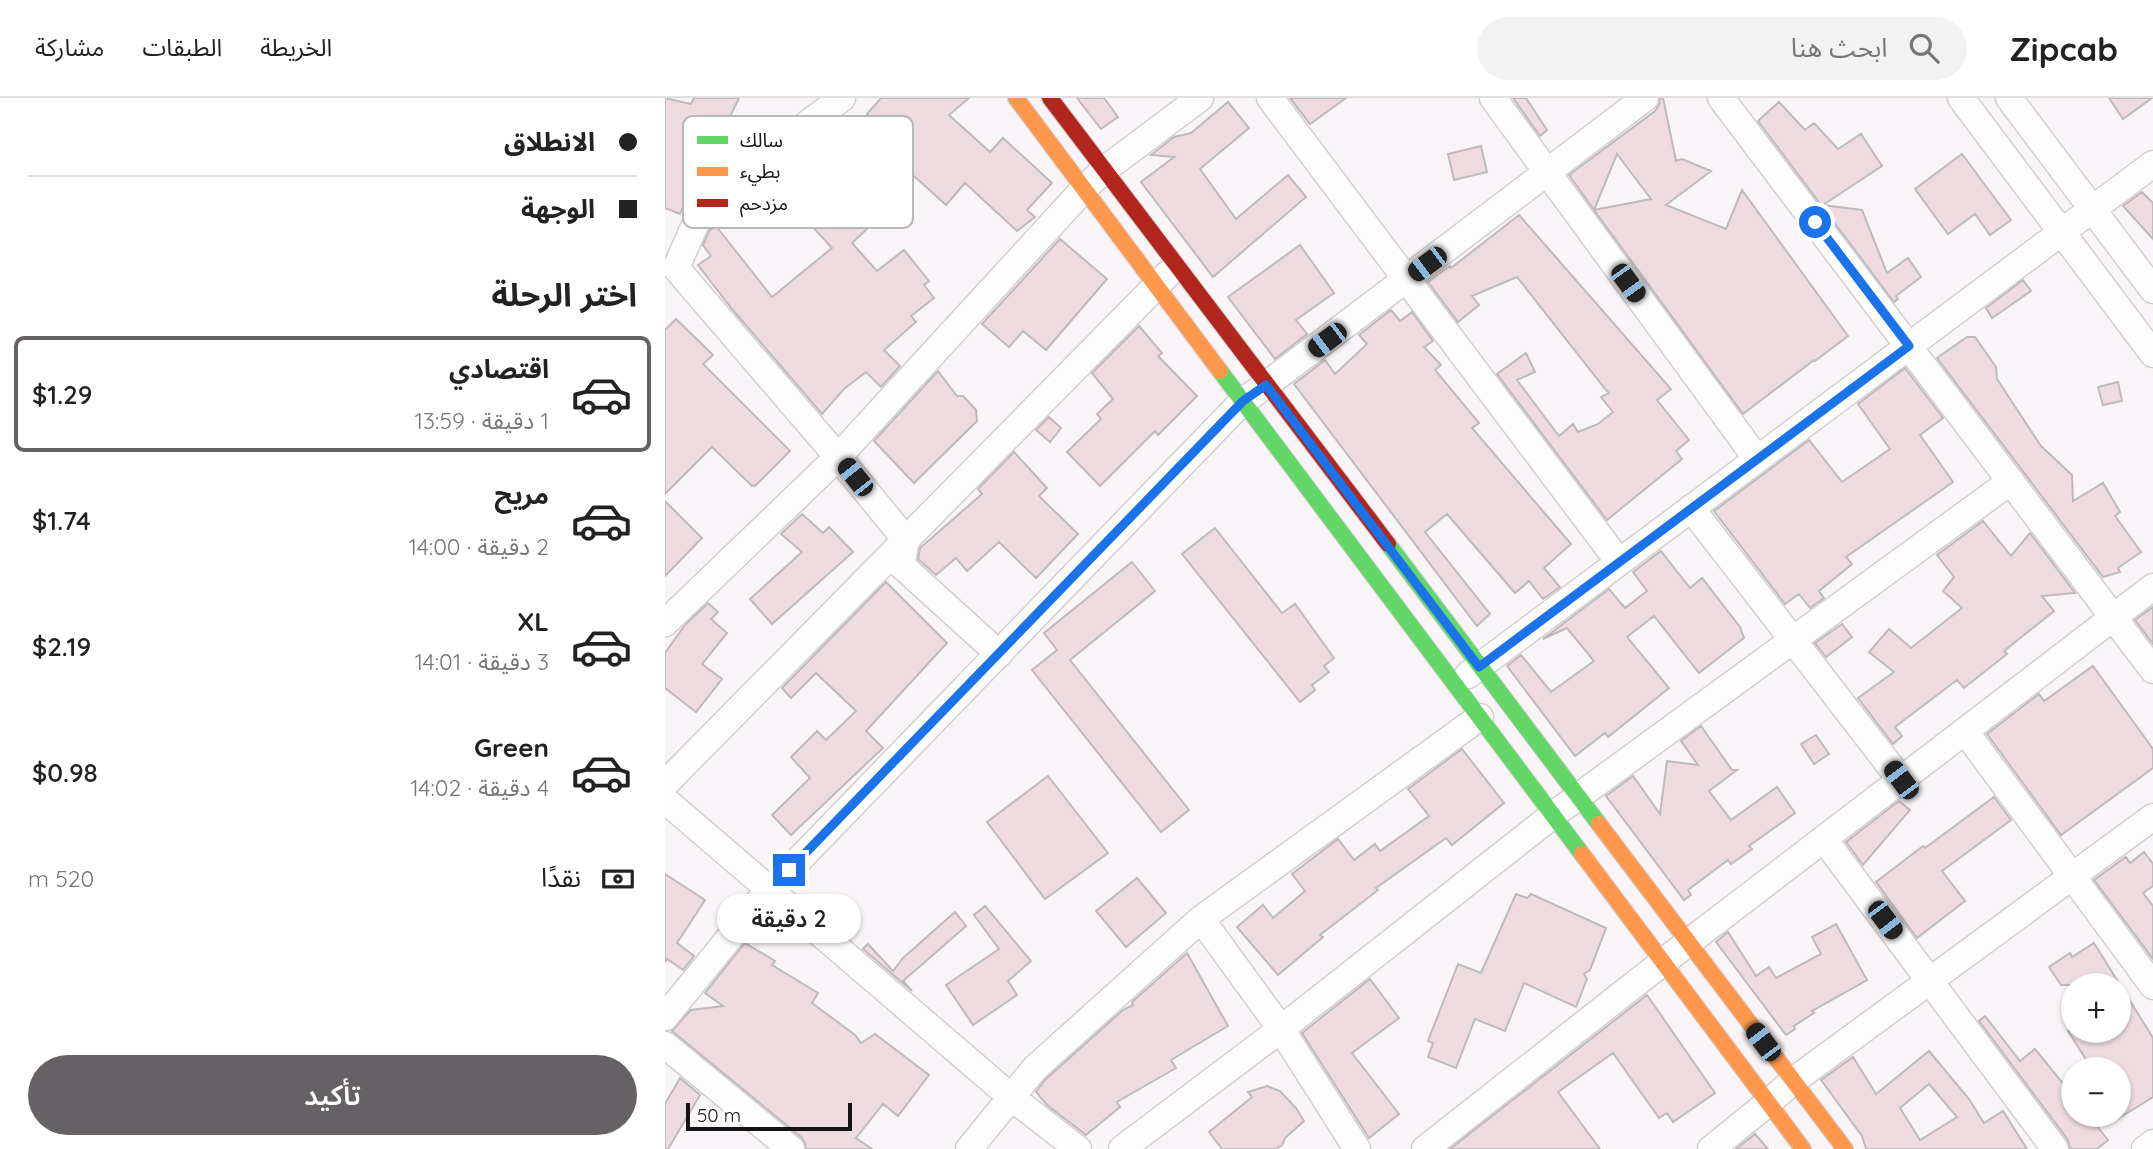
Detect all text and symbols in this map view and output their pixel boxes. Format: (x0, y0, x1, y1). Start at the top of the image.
search box (1477, 17, 1967, 80)
text: Zipcab (2009, 28, 2118, 69)
icon: search (1905, 29, 1943, 67)
text: ابحث هنا (1791, 31, 1887, 64)
text: مشاركة (35, 32, 104, 62)
text: الطبقات (142, 32, 222, 62)
text: الخريطة (260, 32, 332, 62)
legend (683, 116, 913, 228)
text: الانطلاق (504, 125, 595, 158)
text: سالك (740, 128, 783, 152)
text: بطيء (740, 159, 780, 186)
text: مزدحم (740, 191, 788, 218)
text: الوجهة (521, 192, 595, 225)
route start (1799, 206, 1831, 238)
car (1404, 243, 1451, 285)
car (1608, 260, 1649, 306)
text: اختر الرحلة (491, 274, 637, 314)
car (1304, 319, 1351, 361)
text: اقتصادي (449, 352, 549, 385)
icon: car (570, 363, 633, 426)
text: $1.29 (32, 378, 92, 411)
text: 1 دقيقة · 13:59 (415, 406, 549, 435)
car (834, 454, 877, 500)
text: مريح (494, 478, 549, 511)
icon: car (570, 489, 633, 552)
text: $1.74 (32, 504, 91, 537)
text: 2 دقيقة · 14:00 (409, 532, 549, 561)
text: XL (517, 605, 549, 638)
icon: car (570, 615, 633, 678)
text: $2.19 (32, 630, 91, 663)
text: 3 دقيقة · 14:01 (414, 647, 549, 676)
text: Green (474, 731, 549, 764)
icon: car (570, 741, 633, 804)
text: $0.98 (32, 756, 98, 789)
car (1880, 757, 1923, 803)
text: 4 دقيقة · 14:02 (410, 773, 549, 802)
route end (773, 854, 805, 886)
icon: cash (599, 860, 637, 898)
text: نقدًا (541, 861, 581, 894)
text: 520 m (28, 864, 94, 893)
callout: 2 دقيقة (717, 894, 861, 944)
car (1864, 897, 1907, 943)
text: 2 دقيقة (751, 904, 827, 933)
map controls (2061, 973, 2131, 1127)
button: + (2061, 973, 2131, 1043)
car (1742, 1019, 1785, 1065)
button: تأكيد (28, 1055, 637, 1135)
button: − (2061, 1057, 2131, 1127)
scale bar (686, 1100, 852, 1132)
text: 50 m (697, 1103, 741, 1127)

